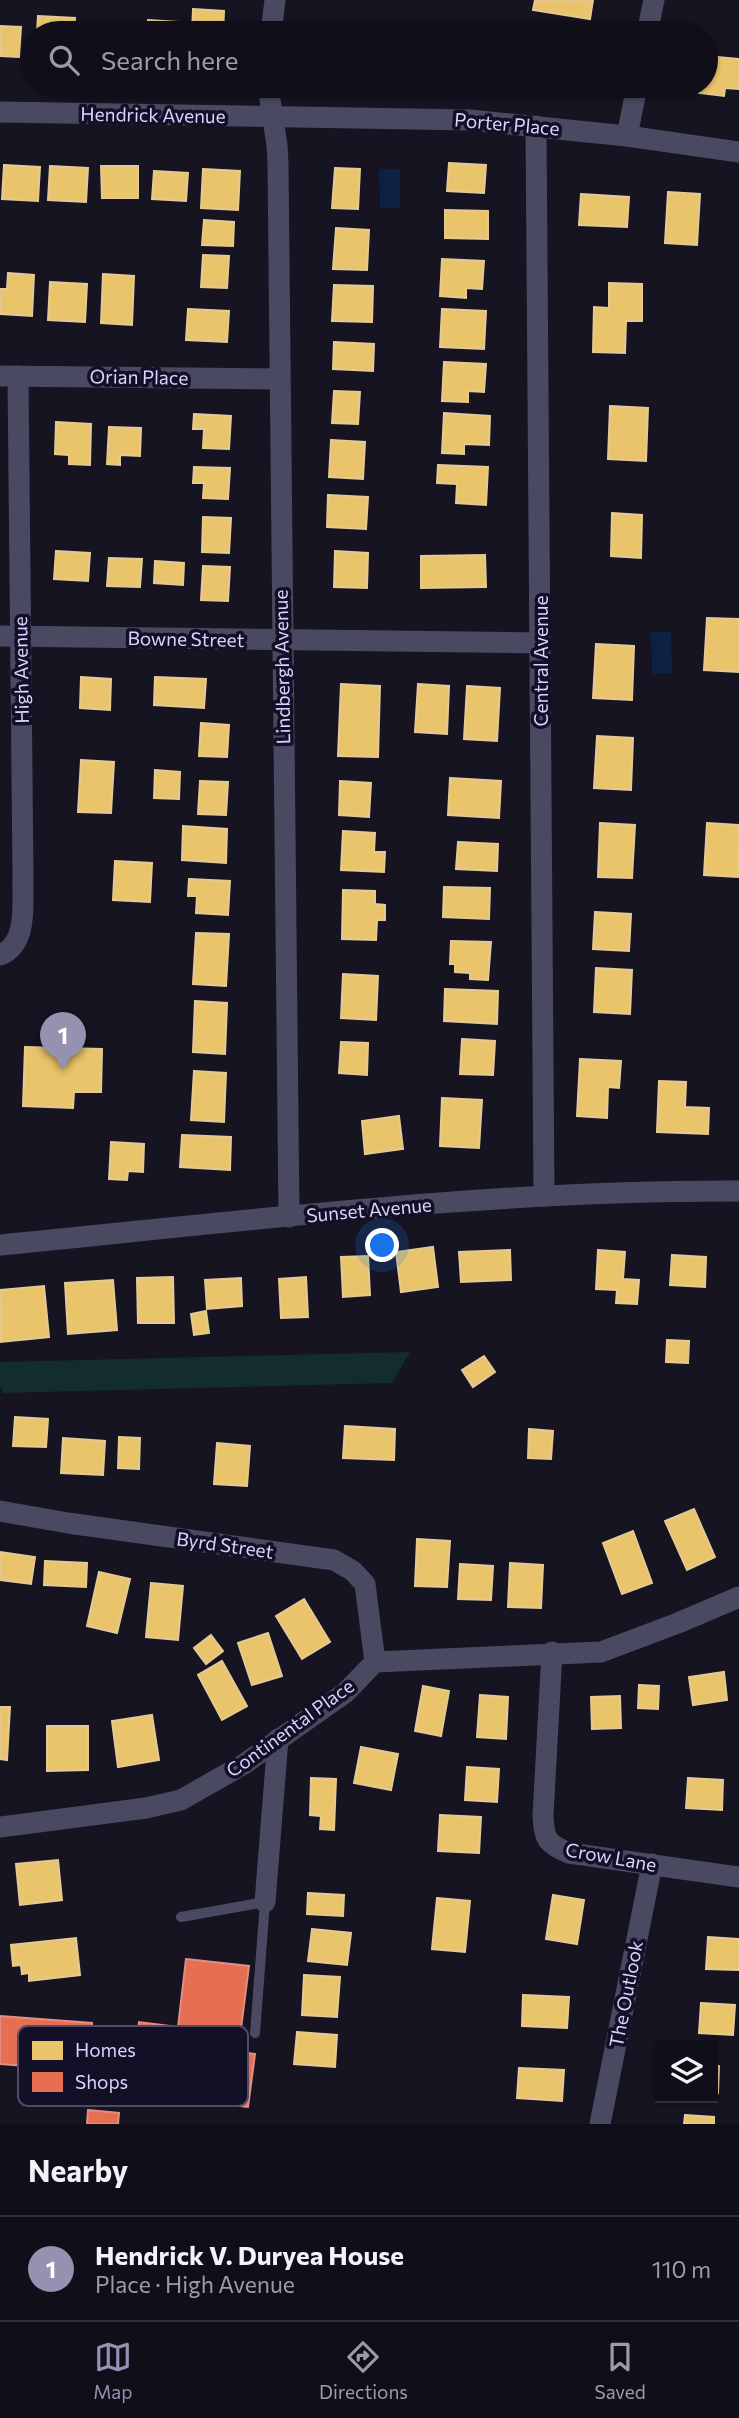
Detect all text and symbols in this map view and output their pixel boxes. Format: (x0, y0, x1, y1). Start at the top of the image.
search box (21, 21, 718, 98)
icon: search (45, 41, 83, 79)
text: Search here (101, 44, 239, 75)
street label: Hendrick Avenue (80, 102, 226, 127)
street label: Porter Place (453, 107, 561, 140)
street label: Orian Place (90, 364, 188, 389)
street label: Lindbergh Avenue (269, 589, 294, 745)
street label: Central Avenue (529, 596, 552, 726)
street label: High Avenue (8, 616, 33, 724)
street label: Bowne Street (127, 626, 245, 651)
pin: 1 (40, 1012, 86, 1070)
street label: Sunset Avenue (305, 1193, 433, 1226)
your location (365, 1228, 399, 1262)
street label: Byrd Street (175, 1526, 275, 1563)
street label: Continental Place (221, 1674, 358, 1782)
street label: Crow Lane (564, 1837, 658, 1876)
street label: The Outlook (604, 1938, 647, 2049)
legend (18, 2026, 248, 2106)
text: Homes (75, 2038, 136, 2061)
map controls (655, 2040, 718, 2103)
button: layers (655, 2040, 718, 2103)
text: Shops (75, 2070, 128, 2093)
text: Nearby (28, 2151, 128, 2188)
text: Hendrick V. Duryea House (95, 2239, 404, 2270)
text: 1 (46, 2255, 56, 2283)
text: 110 m (652, 2255, 711, 2283)
text: Place · High Avenue (95, 2270, 295, 2298)
tab: Map (93, 2338, 132, 2403)
tab: Directions (319, 2338, 408, 2403)
tab: Saved (594, 2338, 646, 2403)

